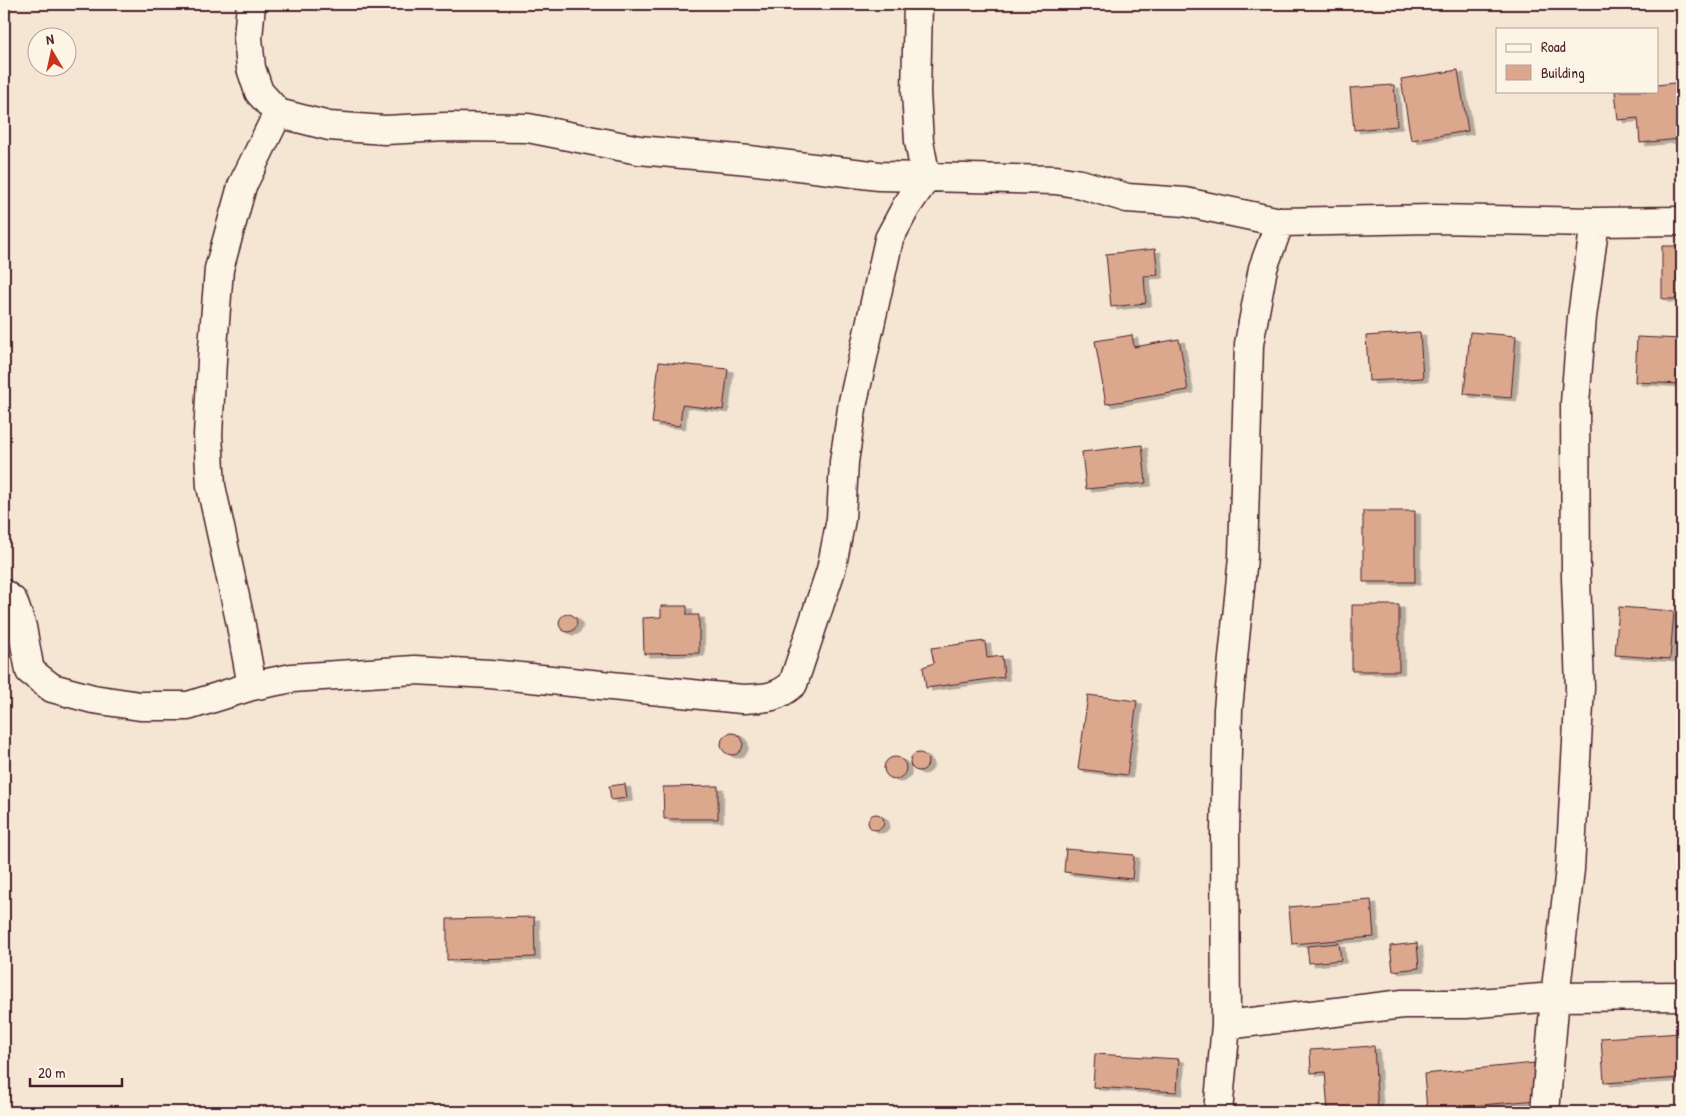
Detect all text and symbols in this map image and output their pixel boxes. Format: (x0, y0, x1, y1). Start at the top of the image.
north arrow (28, 28, 78, 78)
legend (1496, 28, 1658, 92)
text: N (45, 29, 56, 49)
text: Road (1541, 36, 1566, 57)
text: Building (1541, 62, 1585, 83)
scale bar (30, 1056, 122, 1088)
text: 20 m (38, 1062, 65, 1083)

